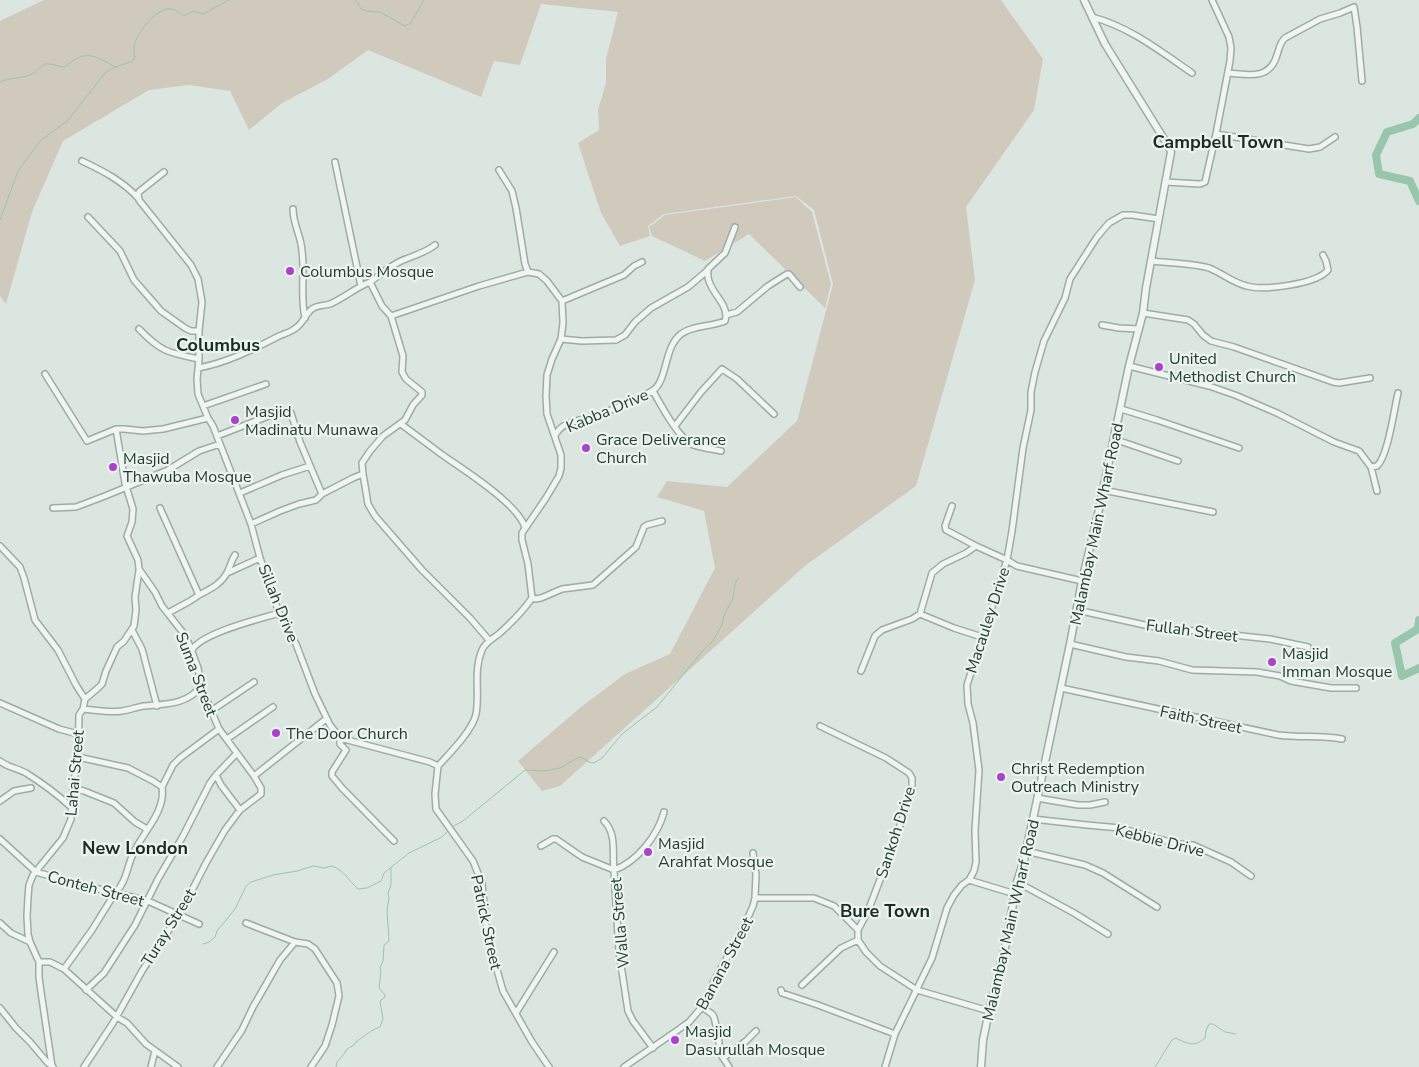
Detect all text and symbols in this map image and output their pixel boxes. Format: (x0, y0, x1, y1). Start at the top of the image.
district label: Campbell Town (1152, 130, 1284, 154)
place label: Columbus Mosque (300, 261, 434, 283)
marker: Columbus Mosque (284, 265, 296, 277)
district label: Columbus (176, 333, 260, 357)
place label: United Methodist Church (1169, 348, 1296, 388)
marker: United Methodist Church (1153, 361, 1165, 373)
street label: Kabba Drive (563, 384, 652, 438)
place label: Masjid Madinatu Munawa (245, 401, 378, 441)
marker: Masjid Madinatu Munawa (229, 414, 241, 426)
street label: Malambay Main Wharf Road (1065, 421, 1129, 627)
place label: Grace Deliverance Church (596, 429, 726, 469)
marker: Grace Deliverance Church (580, 442, 592, 454)
place label: Masjid Thawuba Mosque (123, 448, 252, 488)
marker: Masjid Thawuba Mosque (107, 461, 119, 473)
street label: Sillah Drive (252, 561, 304, 646)
street label: Macauley Drive (960, 564, 1015, 676)
street label: Fullah Street (1145, 614, 1239, 648)
street label: Suma Street (170, 629, 222, 720)
place label: Masjid Imman Mosque (1282, 643, 1392, 683)
marker: Masjid Imman Mosque (1266, 656, 1278, 668)
street label: Faith Street (1158, 701, 1244, 739)
place label: The Door Church (286, 723, 408, 745)
marker: The Door Church (270, 727, 282, 739)
street label: Lahai Street (60, 729, 90, 817)
place label: Christ Redemption Outreach Ministry (1011, 758, 1145, 798)
marker: Christ Redemption Outreach Ministry (995, 771, 1007, 783)
street label: Sankoh Drive (871, 784, 921, 881)
street label: Malambay Main Wharf Road (977, 817, 1045, 1023)
street label: Kebbie Drive (1113, 819, 1207, 863)
place label: Masjid Arahfat Mosque (658, 833, 773, 873)
district label: New London (82, 836, 188, 860)
marker: Masjid Arahfat Mosque (642, 846, 654, 858)
street label: Conteh Street (45, 866, 147, 913)
street label: Patrick Street (465, 873, 507, 972)
street label: Walla Street (605, 876, 635, 969)
street label: Turay Street (136, 884, 202, 970)
district label: Bure Town (840, 899, 930, 923)
street label: Banana Street (691, 913, 759, 1014)
place label: Masjid Dasurullah Mosque (685, 1021, 825, 1061)
marker: Masjid Dasurullah Mosque (669, 1034, 681, 1046)

